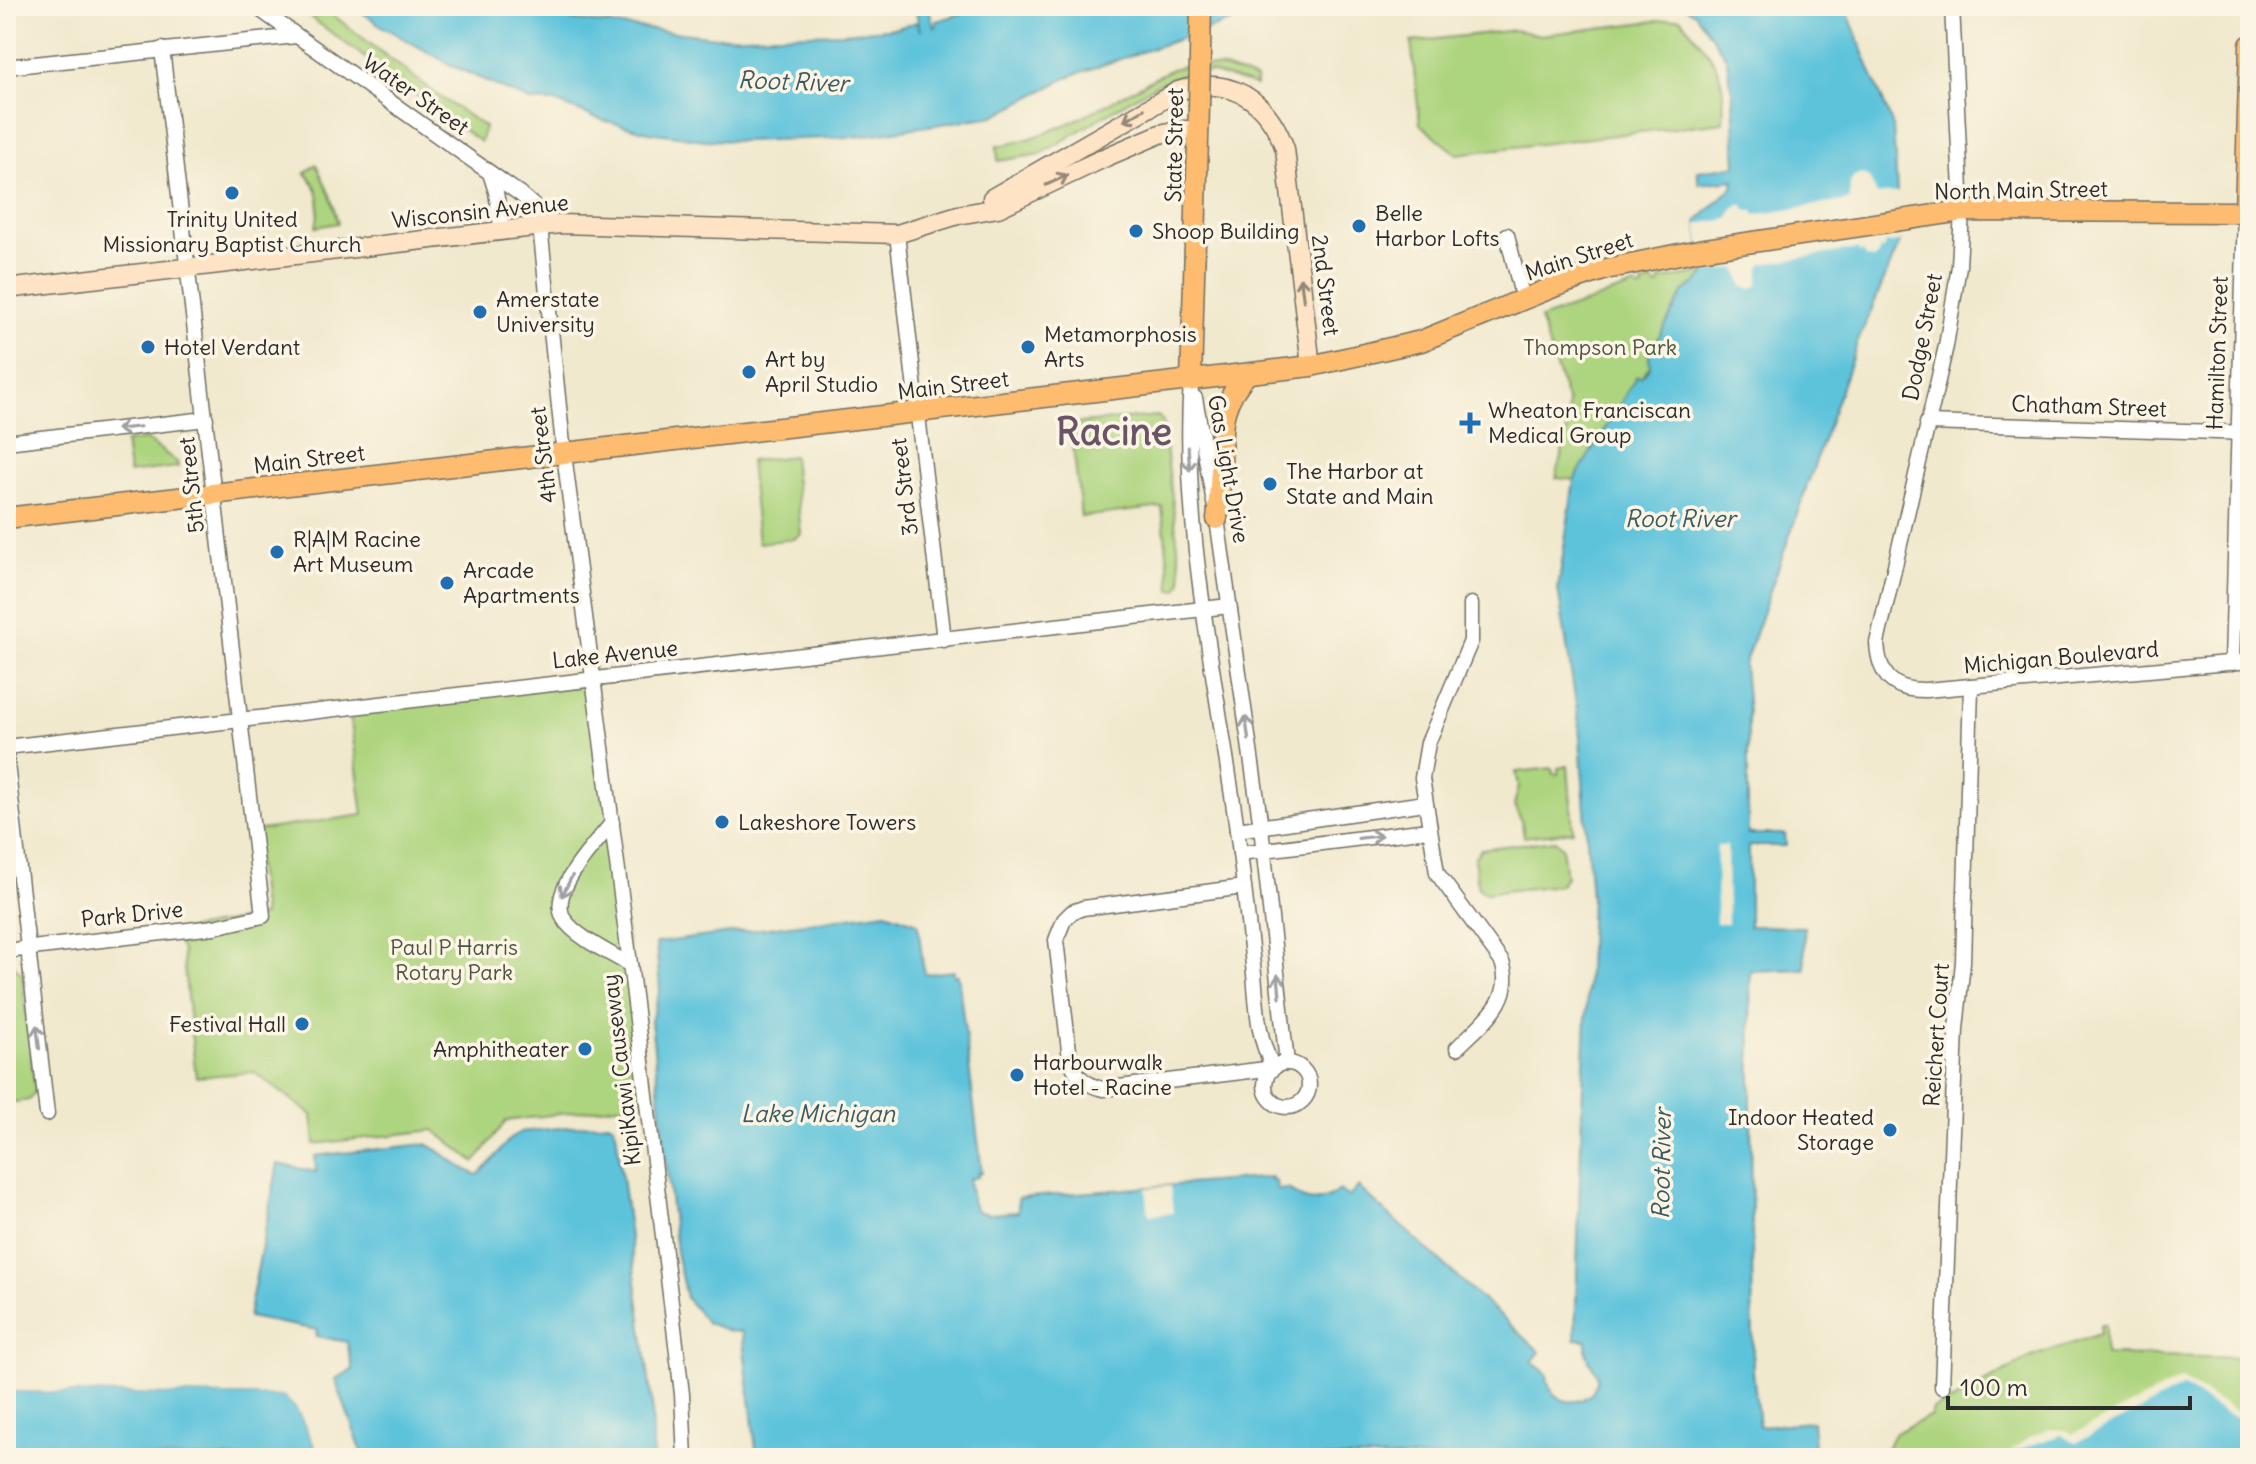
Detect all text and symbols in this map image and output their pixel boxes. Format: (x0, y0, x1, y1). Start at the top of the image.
street label: Water Street (357, 47, 475, 141)
water label: Root River (737, 64, 852, 98)
street label: State Street (1159, 87, 1189, 203)
one-way arrow (1123, 107, 1146, 123)
one-way arrow (1045, 172, 1069, 187)
street label: North Main Street (1934, 174, 2108, 206)
marker: Trinity United Missionary Baptist Church (223, 184, 241, 202)
street label: Wisconsin Avenue (390, 188, 570, 234)
place label: Belle Harbor Lofts (1375, 199, 1500, 252)
place label: Trinity United Missionary Baptist Church (103, 205, 361, 258)
place label: Shoop Building (1152, 217, 1299, 245)
marker: Belle Harbor Lofts (1350, 217, 1368, 235)
marker: Shoop Building (1127, 222, 1145, 240)
street label: Main Street (1521, 225, 1637, 287)
street label: 2nd Street (1306, 233, 1346, 337)
street label: Dodge Street (1896, 271, 1948, 403)
one-way arrow (1294, 276, 1309, 303)
street label: Hamilton Street (2200, 276, 2234, 430)
place label: Amerstate University (496, 285, 599, 338)
marker: Amerstate University (471, 303, 489, 321)
place label: Metamorphosis Arts (1044, 320, 1197, 373)
place label: Hotel Verdant (164, 333, 300, 361)
park label: Thompson Park (1523, 333, 1677, 361)
marker: Hotel Verdant (139, 338, 157, 356)
marker: Metamorphosis Arts (1019, 338, 1037, 356)
place label: Art by April Studio (765, 345, 878, 398)
marker: Art by April Studio (740, 363, 758, 381)
street label: Main Street (896, 364, 1010, 406)
street label: Chatham Street (2011, 389, 2167, 423)
street label: Gas Light Drive (1202, 393, 1256, 545)
place label: Wheaton Franciscan Medical Group (1488, 396, 1691, 449)
street label: 4th Street (523, 405, 563, 505)
district label: Racine (1056, 408, 1172, 455)
marker: Wheaton Franciscan Medical Group (1459, 412, 1481, 434)
one-way arrow (115, 420, 142, 435)
street label: 5th Street (172, 435, 210, 535)
street label: 3rd Street (884, 437, 924, 537)
street label: Main Street (252, 438, 366, 480)
one-way arrow (1182, 445, 1197, 472)
place label: The Harbor at State and Main (1286, 457, 1434, 510)
marker: The Harbor at State and Main (1261, 475, 1279, 493)
water label: Root River (1625, 503, 1739, 533)
place label: R|A|M Racine Art Museum (293, 525, 421, 578)
marker: R|A|M Racine Art Museum (268, 543, 286, 561)
place label: Arcade Apartments (463, 556, 580, 609)
marker: Arcade Apartments (438, 574, 456, 592)
street label: Lake Avenue (551, 633, 679, 675)
street label: Michigan Boulevard (1962, 635, 2160, 679)
one-way arrow (1239, 716, 1254, 741)
place label: Lakeshore Towers (738, 808, 916, 836)
marker: Lakeshore Towers (713, 813, 731, 831)
one-way arrow (1357, 829, 1382, 844)
one-way arrow (558, 873, 574, 897)
street label: Park Drive (79, 895, 185, 933)
park label: Paul P Harris Rotary Park (390, 933, 518, 986)
street label: Reichert Court (1917, 962, 1955, 1108)
street label: KipiKawi Causeway (595, 972, 647, 1168)
one-way arrow (1271, 973, 1286, 1000)
place label: Festival Hall (169, 1010, 286, 1038)
marker: Festival Hall (293, 1015, 311, 1033)
one-way arrow (30, 1024, 45, 1051)
place label: Amphitheater (433, 1035, 569, 1063)
marker: Amphitheater (576, 1040, 594, 1058)
place label: Harbourwalk Hotel - Racine (1033, 1048, 1172, 1101)
marker: Harbourwalk Hotel - Racine (1008, 1066, 1026, 1084)
water label: Lake Michigan (741, 1098, 896, 1128)
place label: Indoor Heated Storage (1728, 1103, 1874, 1156)
water label: Root River (1645, 1105, 1677, 1220)
marker: Indoor Heated Storage (1881, 1121, 1899, 1139)
scale bar (1948, 1360, 2190, 1410)
text: 100 m (1960, 1372, 2028, 1402)

